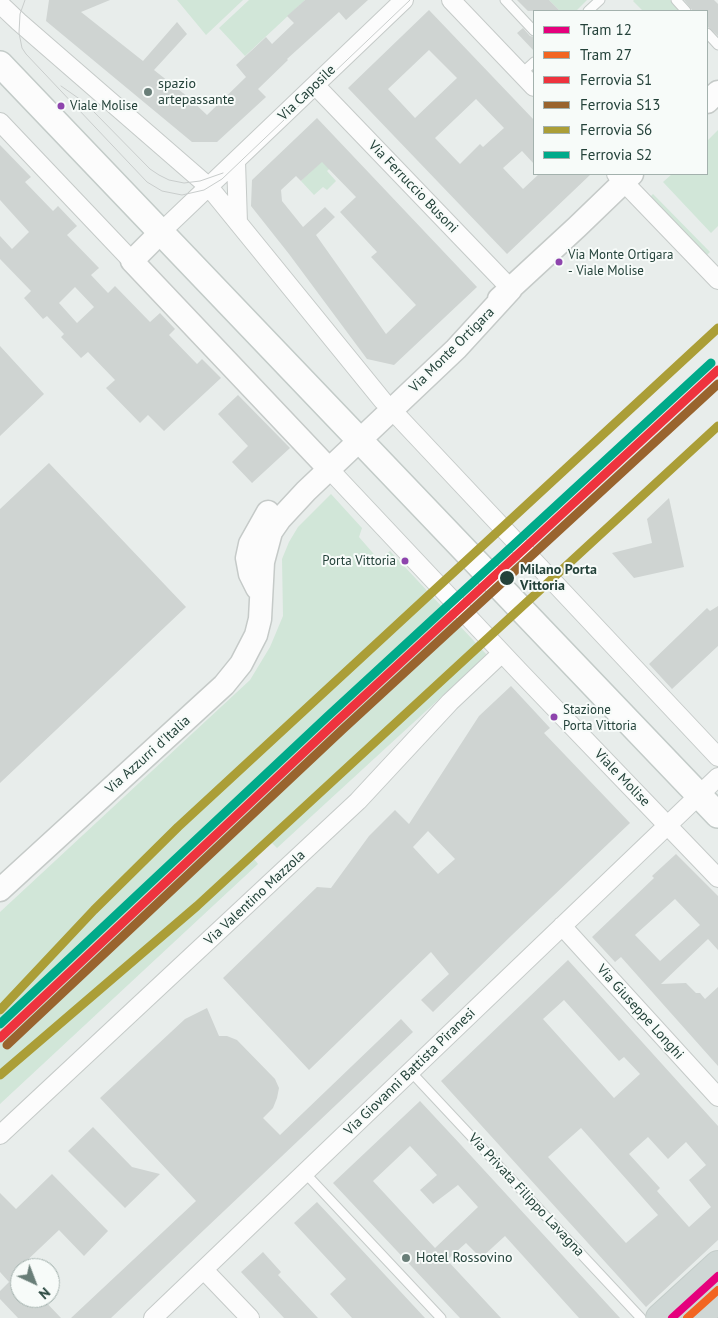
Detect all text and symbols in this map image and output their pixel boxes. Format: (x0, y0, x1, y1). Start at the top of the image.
legend (533, 10, 708, 175)
text: Tram 12 (580, 20, 632, 39)
text: Tram 27 (580, 45, 632, 64)
street label: Via Caposile (275, 62, 339, 124)
text: Ferrovia S1 (580, 70, 652, 89)
place label: spazio artepassante (158, 76, 234, 108)
marker: spazio artepassante (142, 86, 154, 98)
text: Ferrovia S13 (580, 95, 660, 114)
place label: Viale Molise (70, 98, 138, 114)
marker: Viale Molise (56, 101, 66, 111)
text: Ferrovia S6 (580, 120, 652, 139)
street label: Via Ferruccio Busoni (365, 137, 461, 237)
text: Ferrovia S2 (580, 145, 652, 164)
place label: Via Monte Ortigara - Viale Molise (568, 247, 673, 278)
marker: Via Monte Ortigara - Viale Molise (554, 257, 564, 267)
street label: Via Monte Ortigara (406, 304, 498, 396)
place label: Porta Vittoria (322, 553, 396, 569)
marker: Porta Vittoria (400, 556, 410, 566)
place label: Milano Porta Vittoria (520, 562, 597, 594)
marker: Milano Porta Vittoria (498, 569, 516, 587)
place label: Stazione Porta Vittoria (563, 702, 637, 733)
street label: Via Azzurri d'Italia (102, 712, 194, 798)
marker: Stazione Porta Vittoria (549, 712, 559, 722)
street label: Viale Molise (591, 746, 653, 810)
street label: Via Valentino Mazzola (201, 847, 309, 949)
street label: Via Giuseppe Longhi (593, 961, 687, 1063)
street label: Via Giovanni Battista Piranesi (341, 1005, 479, 1139)
street label: Via Privata Filippo Lavagna (465, 1130, 587, 1260)
place label: Hotel Rossovino (416, 1250, 512, 1266)
marker: Hotel Rossovino (400, 1252, 412, 1264)
north arrow (10, 1258, 60, 1308)
text: N (35, 1284, 54, 1303)

